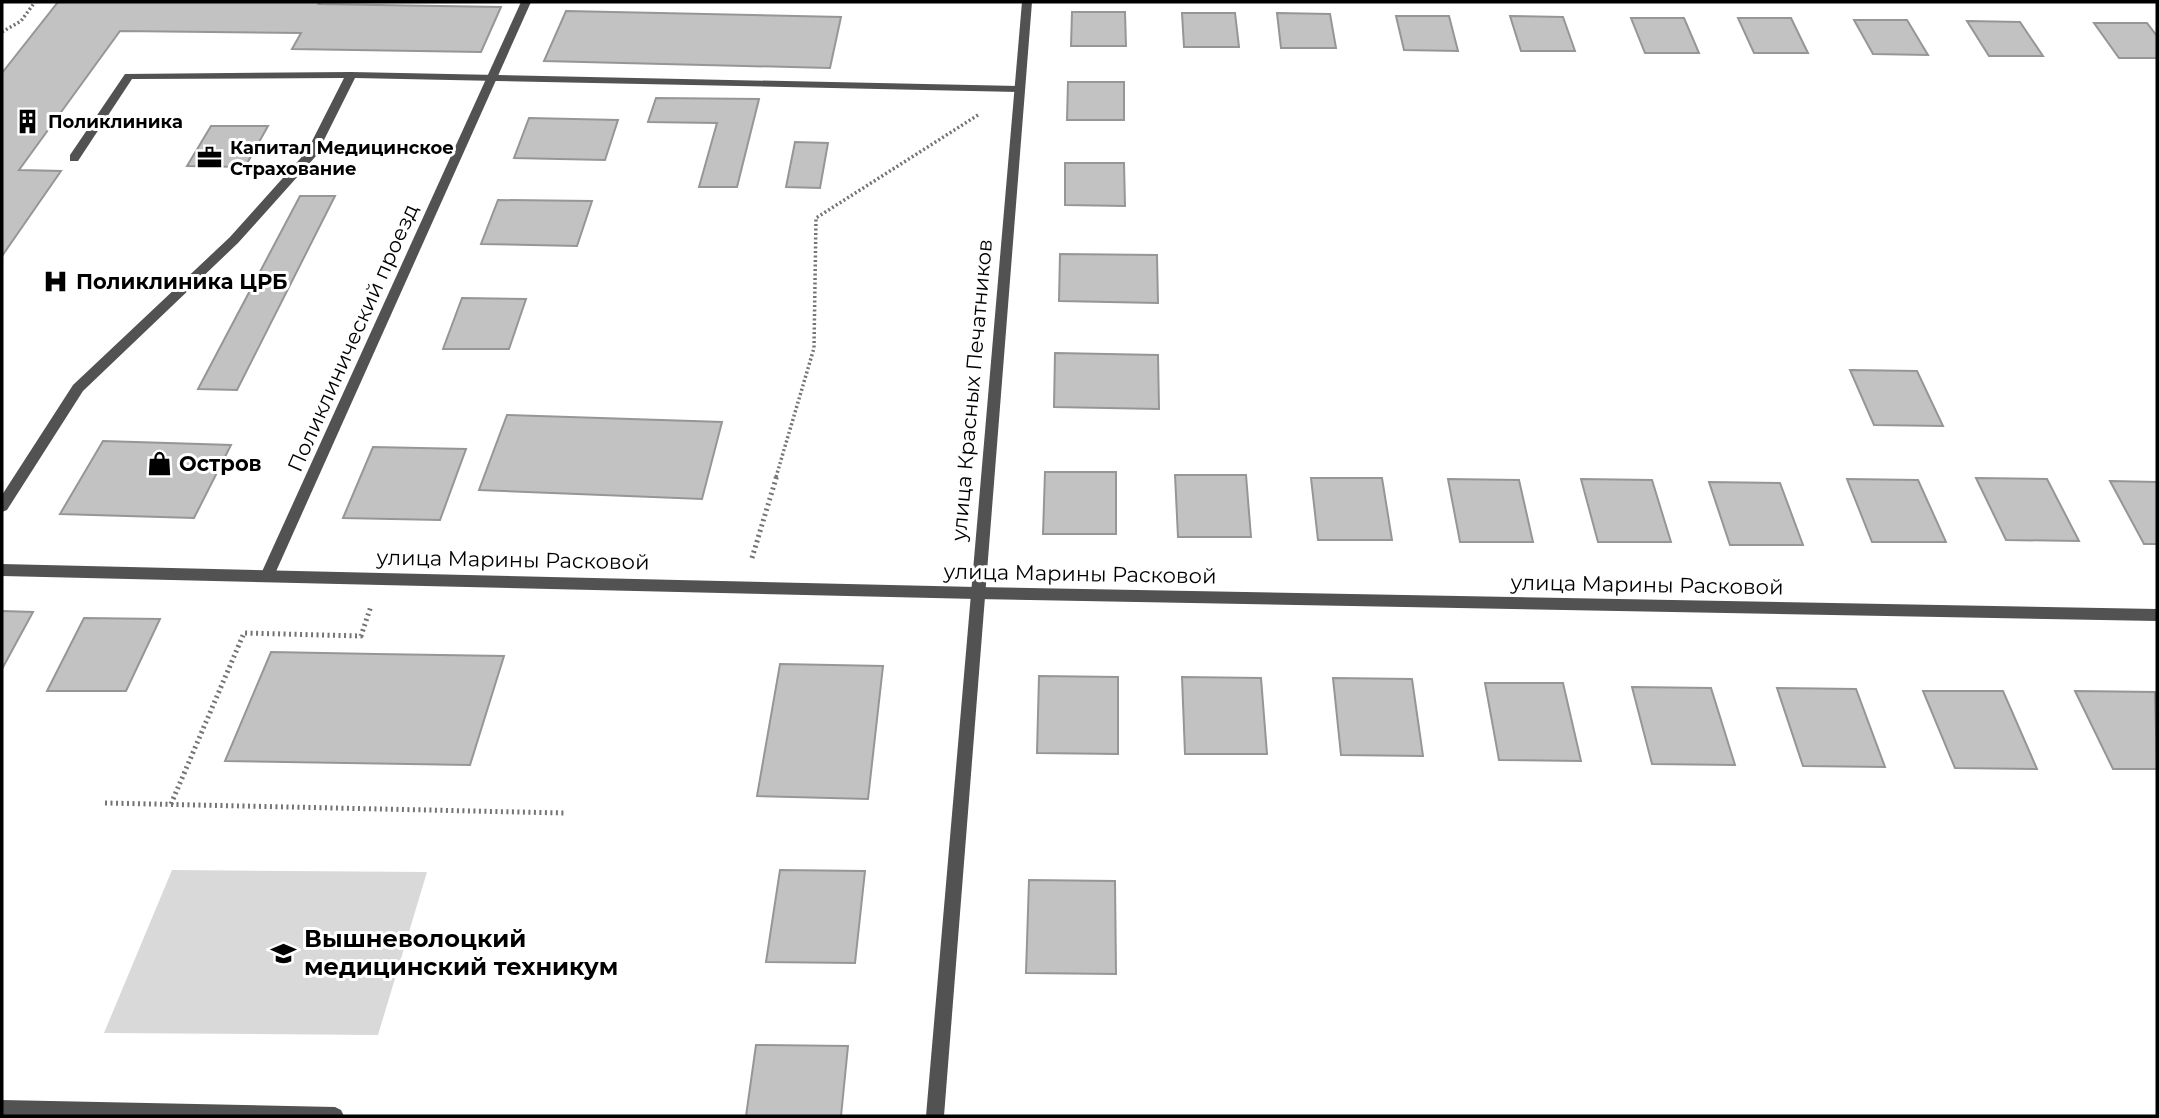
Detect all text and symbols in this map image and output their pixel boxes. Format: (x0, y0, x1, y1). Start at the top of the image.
building icon: Поликлиника (14, 108, 42, 136)
place label: Поликлиника (48, 111, 183, 133)
place label: Капитал Медицинское Страхование (230, 137, 454, 180)
office icon: Капитал Медицинское Страхование (196, 144, 224, 172)
street label: Поликлинический проезд (282, 200, 423, 476)
street label: улица Красных Печатников (946, 238, 997, 543)
hospital icon: Поликлиника ЦРБ (42, 268, 70, 296)
place label: Поликлиника ЦРБ (76, 269, 287, 294)
shop icon: Остров (145, 450, 173, 478)
place label: Остров (179, 451, 262, 476)
street label: улица Марины Расковой (375, 545, 650, 574)
street label: улица Марины Расковой (942, 559, 1217, 588)
street label: улица Марины Расковой (1509, 570, 1784, 599)
place label: Вышневолоцкий медицинский техникум (304, 924, 618, 981)
school or university icon: Вышневолоцкий медицинский техникум (270, 939, 298, 967)

